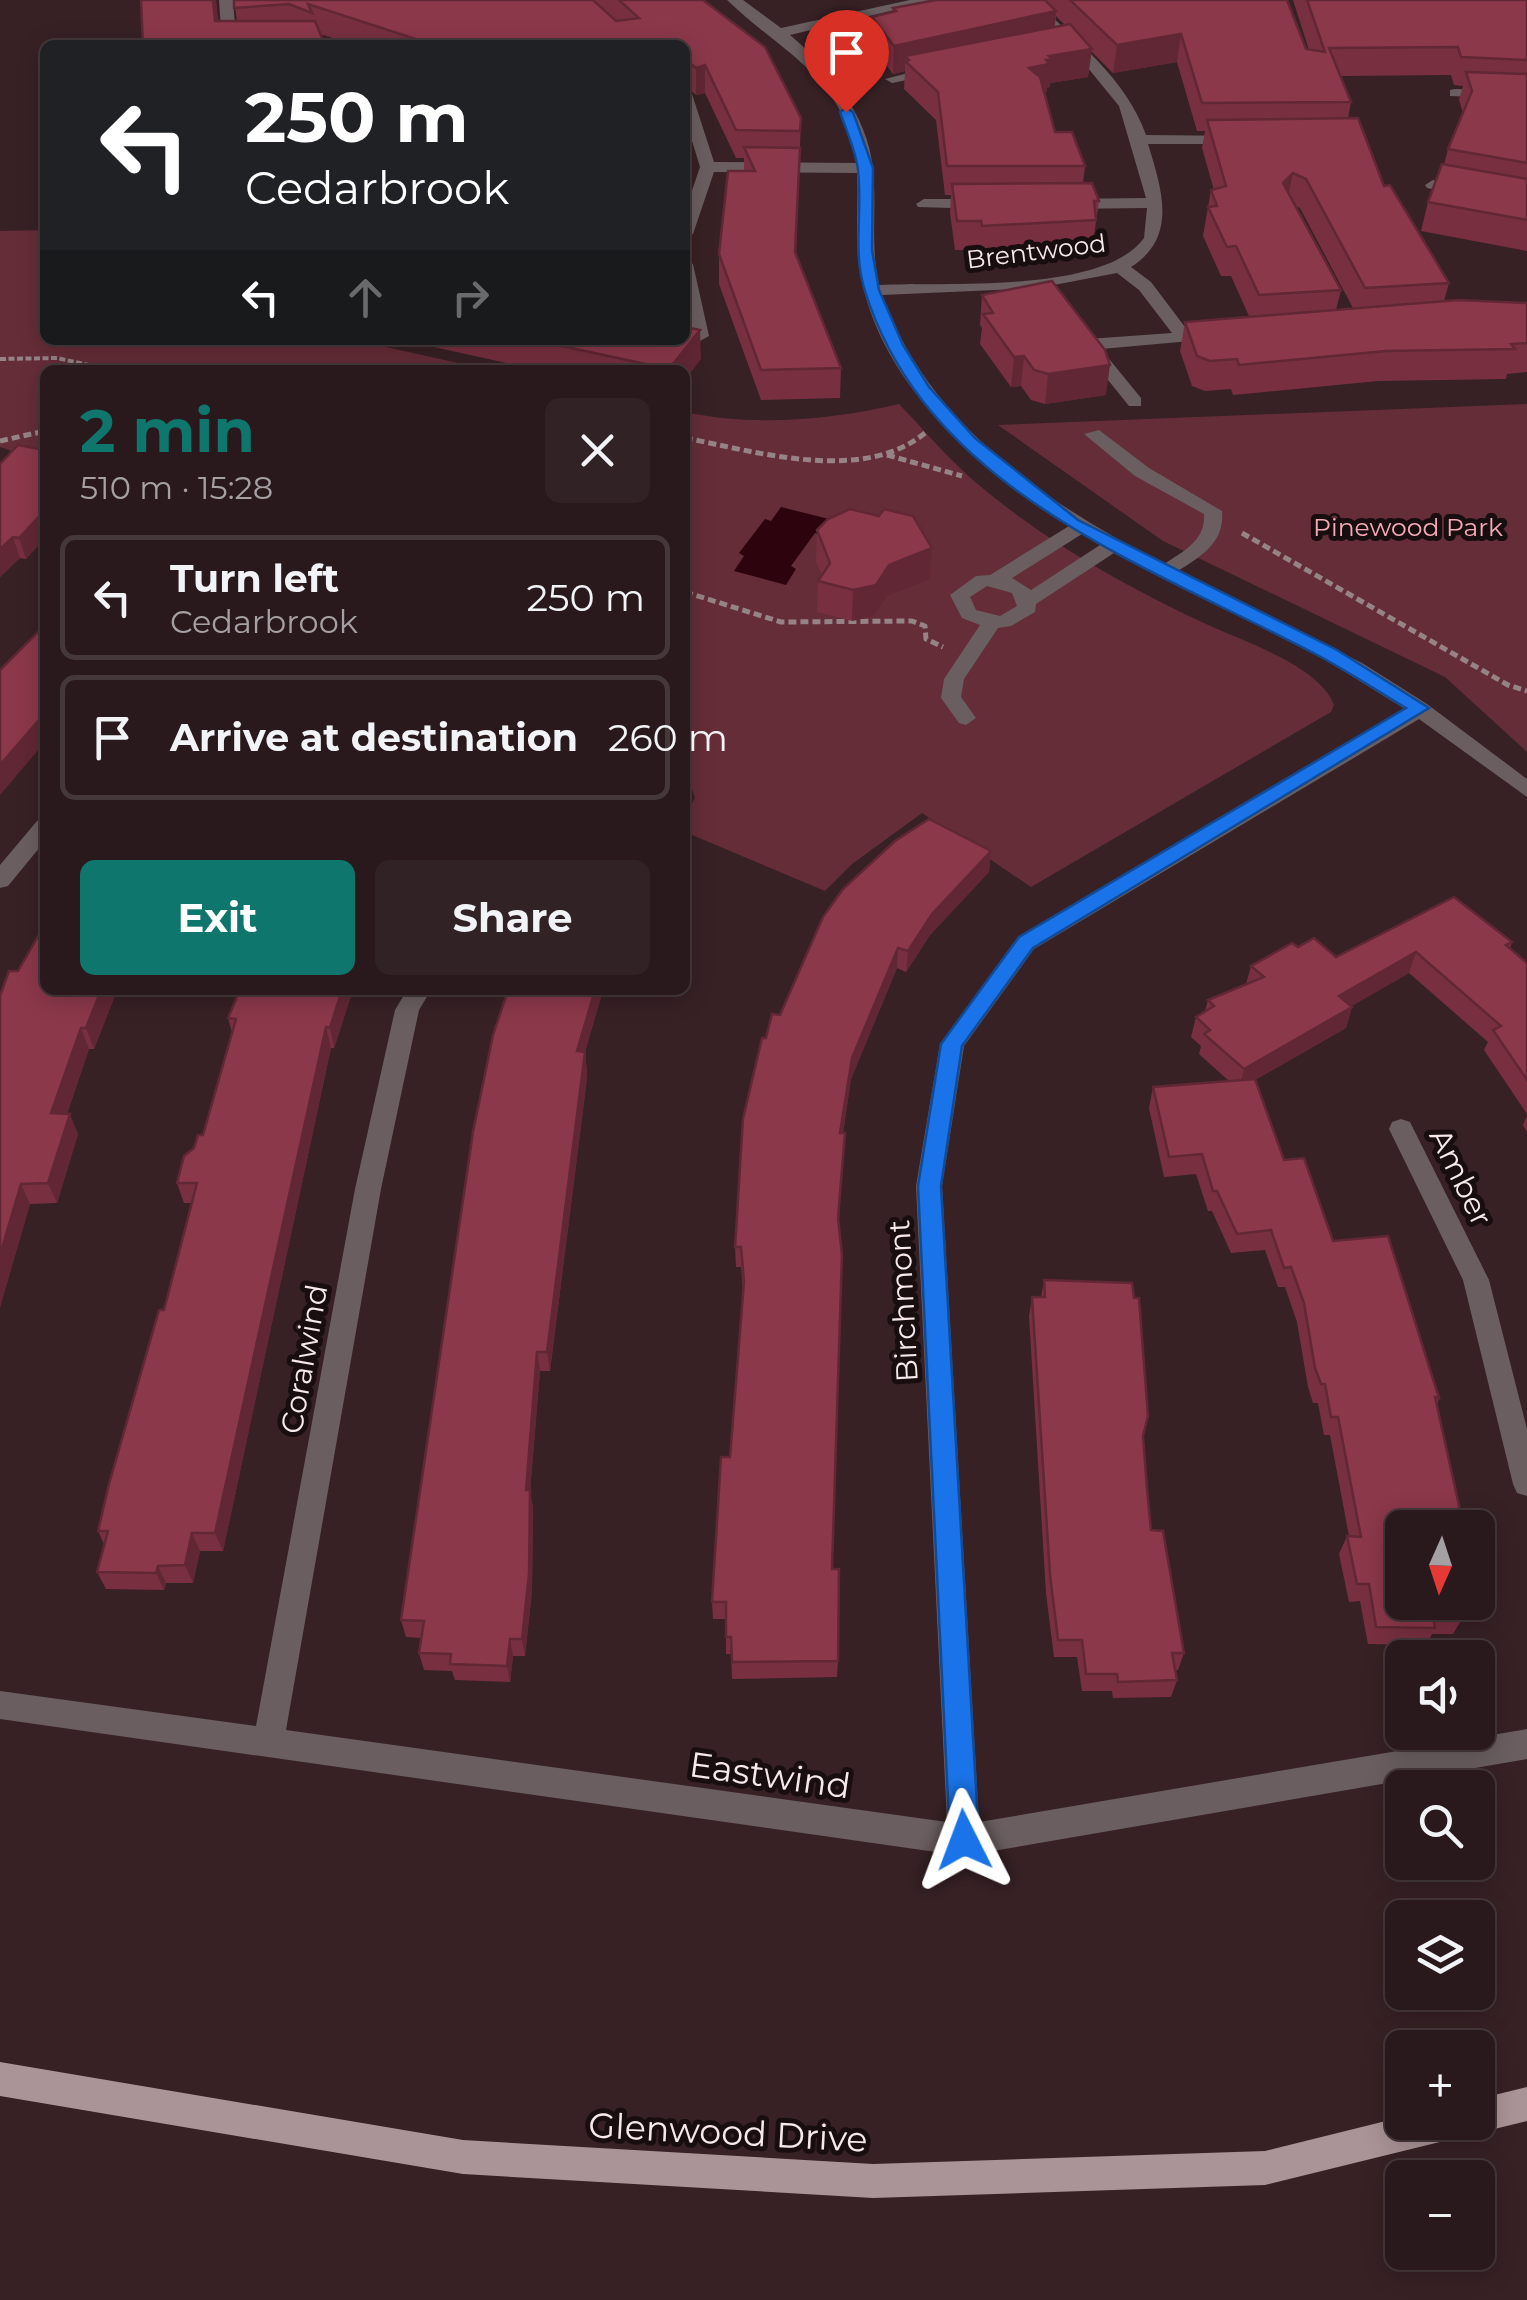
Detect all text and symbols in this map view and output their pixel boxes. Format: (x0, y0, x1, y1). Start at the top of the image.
pin (804, 10, 889, 113)
icon: arrive (819, 25, 874, 80)
text: 250 m (245, 74, 469, 160)
icon: left (80, 80, 210, 210)
text: Cedarbrook (245, 160, 509, 215)
street label: Brentwood (965, 228, 1107, 274)
icon: left (233, 270, 288, 325)
icon: ahead (338, 270, 393, 325)
icon: right (443, 270, 498, 325)
text: 2 min (80, 394, 255, 467)
button: close (545, 398, 650, 503)
text: 510 m · 15:28 (80, 468, 273, 507)
park label: Pinewood Park (1313, 512, 1503, 542)
text: Turn left (170, 555, 339, 602)
icon: left (85, 570, 140, 625)
text: 250 m (526, 574, 645, 621)
text: Cedarbrook (170, 602, 358, 641)
icon: arrive (85, 710, 140, 765)
text: Arrive at destination (170, 714, 578, 761)
text: 260 m (608, 714, 728, 761)
button: Exit (80, 860, 355, 975)
button: Share (375, 860, 650, 975)
street label: Amber (1422, 1122, 1500, 1232)
street label: Birchmont (880, 1219, 926, 1383)
street label: Coralwind (273, 1281, 335, 1437)
north arrow (1385, 1510, 1495, 1620)
map controls (1385, 1510, 1495, 2270)
button: sound (1385, 1640, 1495, 1750)
street label: Eastwind (687, 1742, 853, 1808)
button: search (1385, 1770, 1495, 1880)
position arrow (912, 1788, 1016, 1892)
button: layers (1385, 1900, 1495, 2010)
button: + (1385, 2030, 1495, 2140)
street label: Glenwood Drive (587, 2103, 869, 2161)
button: − (1385, 2160, 1495, 2270)

